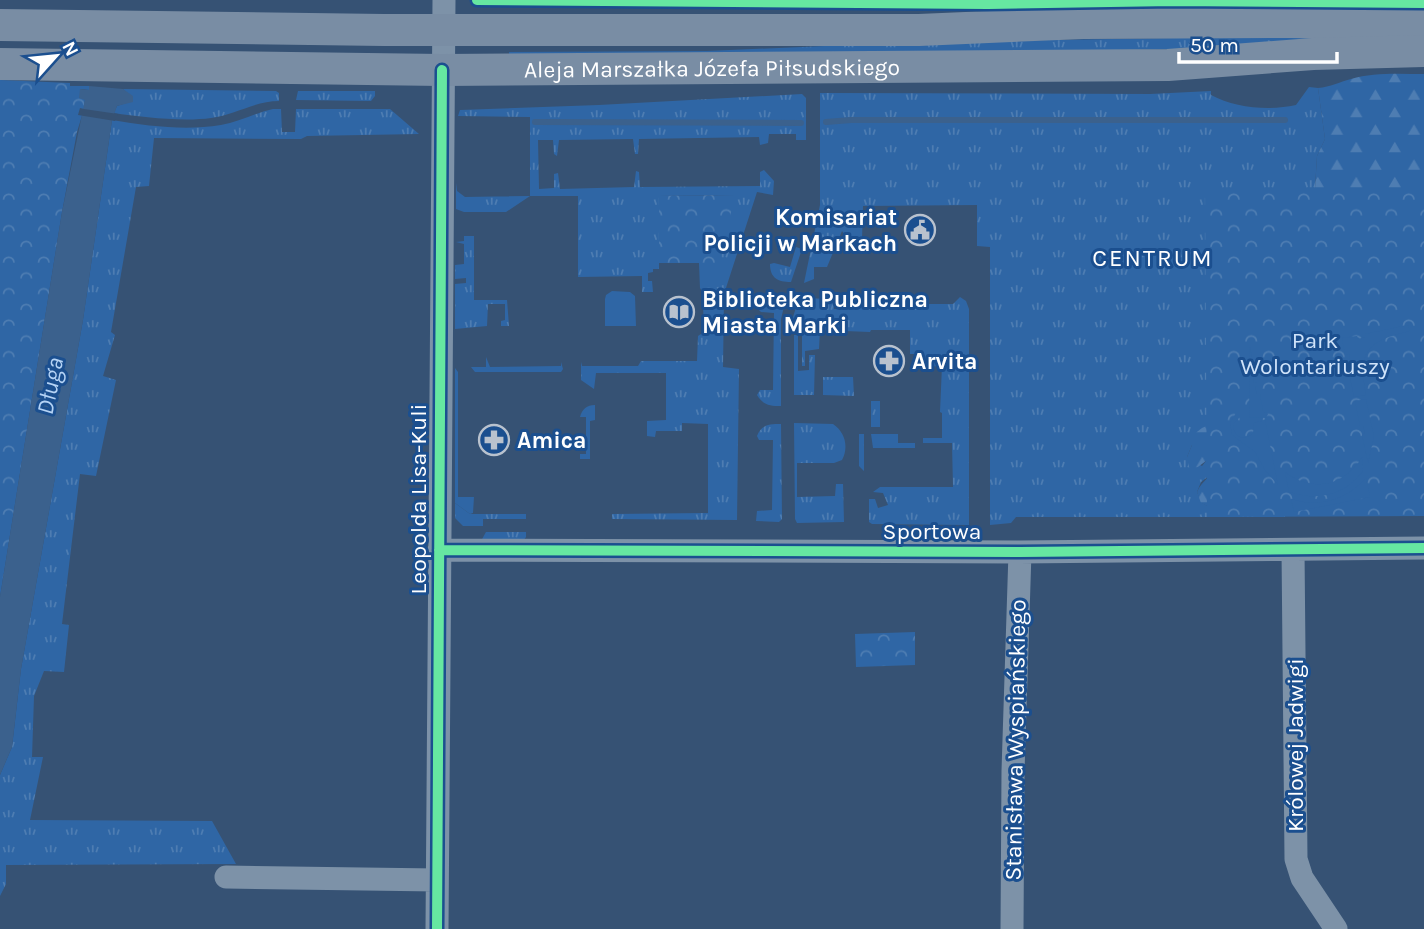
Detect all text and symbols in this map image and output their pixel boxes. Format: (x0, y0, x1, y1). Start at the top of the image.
north arrow (21, 21, 91, 91)
scale bar (1179, 21, 1336, 65)
text: 50 m (1190, 33, 1239, 57)
text: N (57, 38, 83, 60)
street label: Aleja Marszałka Józefa Piłsudskiego (524, 54, 900, 83)
place label: Komisariat Policji w Markach (703, 204, 897, 257)
public building icon: Komisariat Policji w Markach (903, 213, 937, 247)
district label: CENTRUM (1092, 244, 1214, 272)
place label: Biblioteka Publiczna Miasta Marki (702, 286, 928, 339)
library icon: Biblioteka Publiczna Miasta Marki (662, 295, 696, 329)
park label: Park Wolontariuszy (1240, 327, 1390, 380)
pharmacy icon: Arvita (872, 344, 906, 378)
place label: Arvita (912, 348, 977, 375)
water label: Długa (31, 355, 69, 417)
street label: Leopolda Lisa-Kuli (405, 404, 432, 594)
pharmacy icon: Amica (477, 423, 511, 457)
place label: Amica (517, 427, 586, 454)
street label: Sportowa (883, 518, 981, 545)
street label: Stanisława Wyspiańskiego (1000, 599, 1031, 881)
street label: Królowej Jadwigi (1282, 658, 1309, 832)

